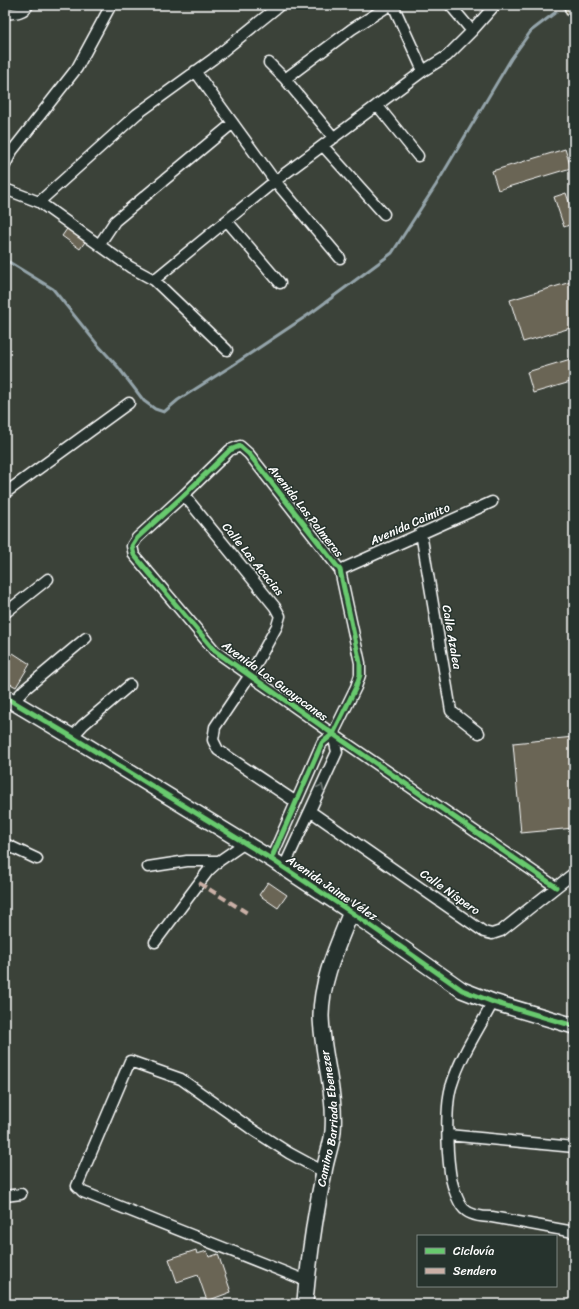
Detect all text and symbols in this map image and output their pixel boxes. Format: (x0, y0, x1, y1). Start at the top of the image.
street label: Avenida Las Palmeras (262, 459, 350, 563)
street label: Avenida Caimito (366, 497, 454, 552)
street label: Calle Las Acacias (216, 517, 290, 601)
street label: Calle Azalea (436, 603, 469, 672)
street label: Avenida Los Guayacanes (216, 634, 333, 728)
one-way arrow (316, 784, 324, 792)
street label: Avenida Jaime Vélez (281, 849, 383, 927)
street label: Calle Níspero (415, 863, 485, 921)
street label: Camino Barriada Ebenezer (310, 1047, 344, 1189)
legend (417, 1235, 557, 1287)
text: Ciclovía (453, 1240, 494, 1262)
text: Sendero (453, 1260, 497, 1282)

